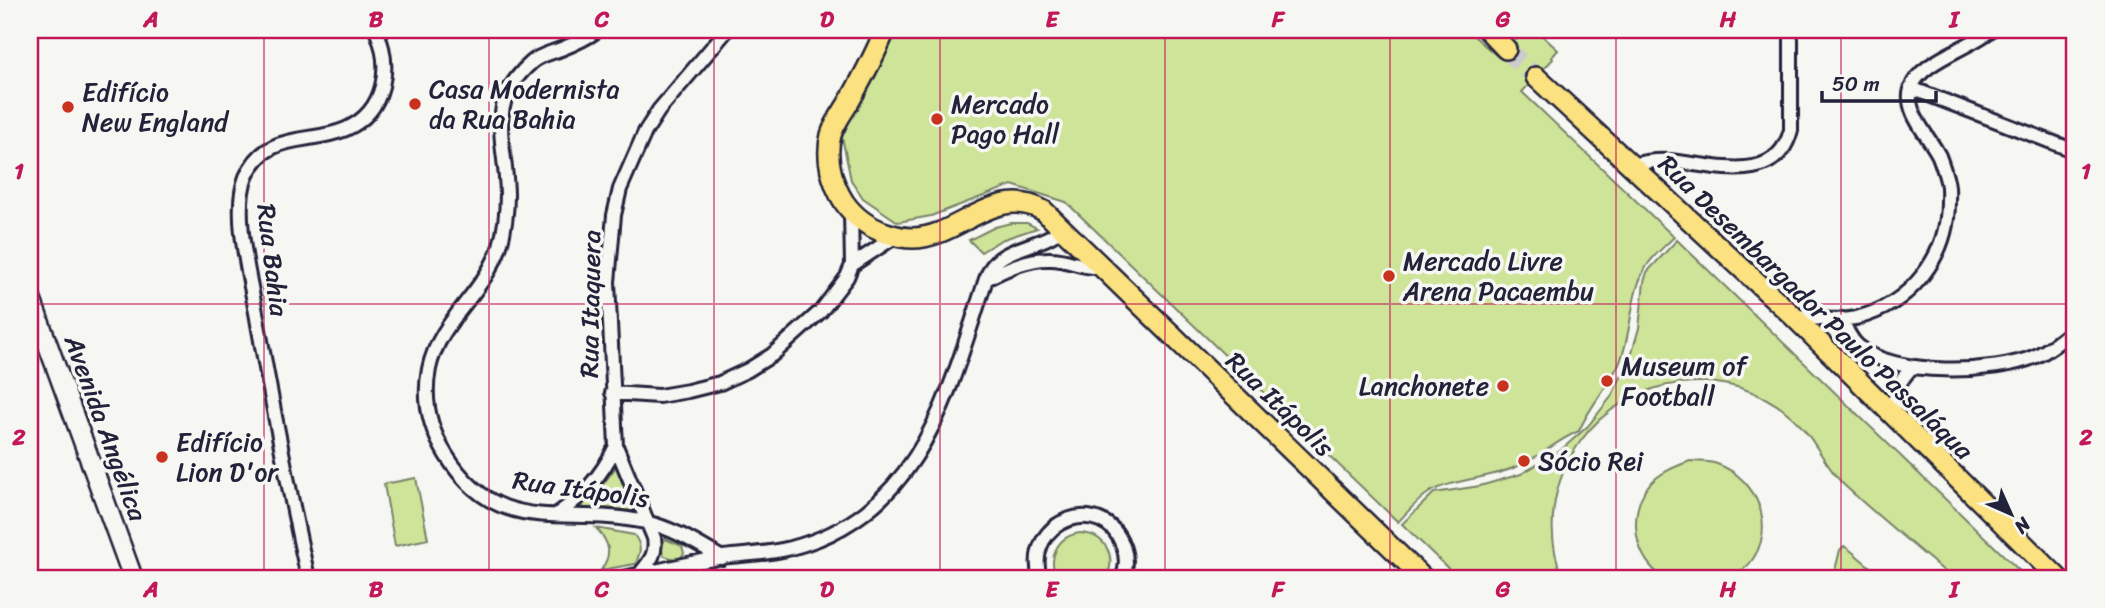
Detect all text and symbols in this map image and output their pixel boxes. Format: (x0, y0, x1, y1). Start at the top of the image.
text: A (142, 0, 159, 40)
text: B (369, 0, 384, 40)
text: C (594, 0, 610, 40)
text: D (820, 0, 835, 40)
text: E (1046, 0, 1061, 40)
text: F (1271, 0, 1286, 40)
text: G (1495, 0, 1511, 40)
text: H (1719, 0, 1737, 40)
text: I (1948, 0, 1960, 40)
scale bar (1822, 60, 1935, 104)
text: 50 m (1832, 65, 1880, 103)
place label: Casa Modernista da Rua Bahia (429, 66, 620, 142)
place label: Edifício New England (82, 69, 230, 145)
place label: Mercado Pago Hall (951, 81, 1060, 157)
marker: Casa Modernista da Rua Bahia (407, 96, 423, 112)
marker: Edifício New England (60, 99, 76, 115)
marker: Mercado Pago Hall (929, 111, 945, 127)
street label: Rua Desembargador Paulo Passaláqua (1647, 143, 1986, 472)
text: 1 (14, 151, 24, 192)
text: 1 (2081, 151, 2091, 192)
street label: Rua Bahia (243, 201, 303, 320)
street label: Rua Itaquera (566, 230, 614, 378)
place label: Mercado Livre Arena Pacaembu (1402, 238, 1594, 314)
marker: Mercado Livre Arena Pacaembu (1381, 268, 1397, 284)
street label: Avenida Angélica (51, 327, 161, 529)
street label: Rua Itápolis (1215, 340, 1346, 469)
place label: Museum of Football (1621, 343, 1749, 419)
place label: Lanchonete (1359, 363, 1489, 409)
marker: Museum of Football (1599, 373, 1615, 389)
marker: Lanchonete (1495, 378, 1511, 394)
text: 2 (11, 417, 26, 458)
text: 2 (2078, 417, 2093, 458)
place label: Edifício Lion D'or (176, 419, 279, 495)
place label: Sócio Rei (1538, 438, 1644, 484)
marker: Edifício Lion D'or (154, 449, 170, 465)
marker: Sócio Rei (1516, 453, 1532, 469)
street label: Rua Itápolis (510, 457, 653, 521)
north arrow (1976, 478, 2046, 548)
text: N (2006, 509, 2040, 543)
text: A (142, 569, 159, 608)
text: B (369, 569, 384, 608)
text: C (594, 569, 610, 608)
text: D (820, 569, 835, 608)
text: E (1046, 569, 1061, 608)
text: F (1271, 569, 1286, 608)
text: G (1495, 569, 1511, 608)
text: H (1719, 569, 1737, 608)
text: I (1948, 569, 1960, 608)

